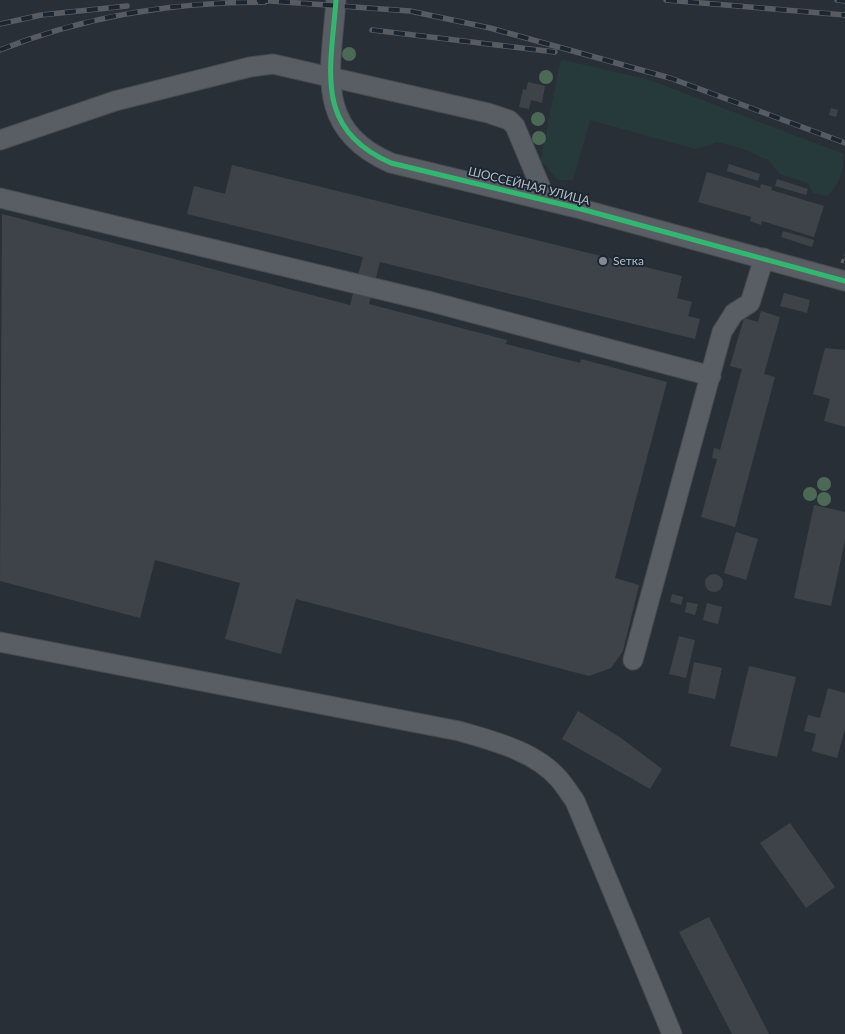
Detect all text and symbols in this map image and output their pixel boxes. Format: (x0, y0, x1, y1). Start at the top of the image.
street label: ШОССЕЙНАЯ УЛИЦА (467, 164, 591, 208)
place label: Sетка (613, 254, 644, 268)
marker: Sетка (597, 255, 609, 267)

